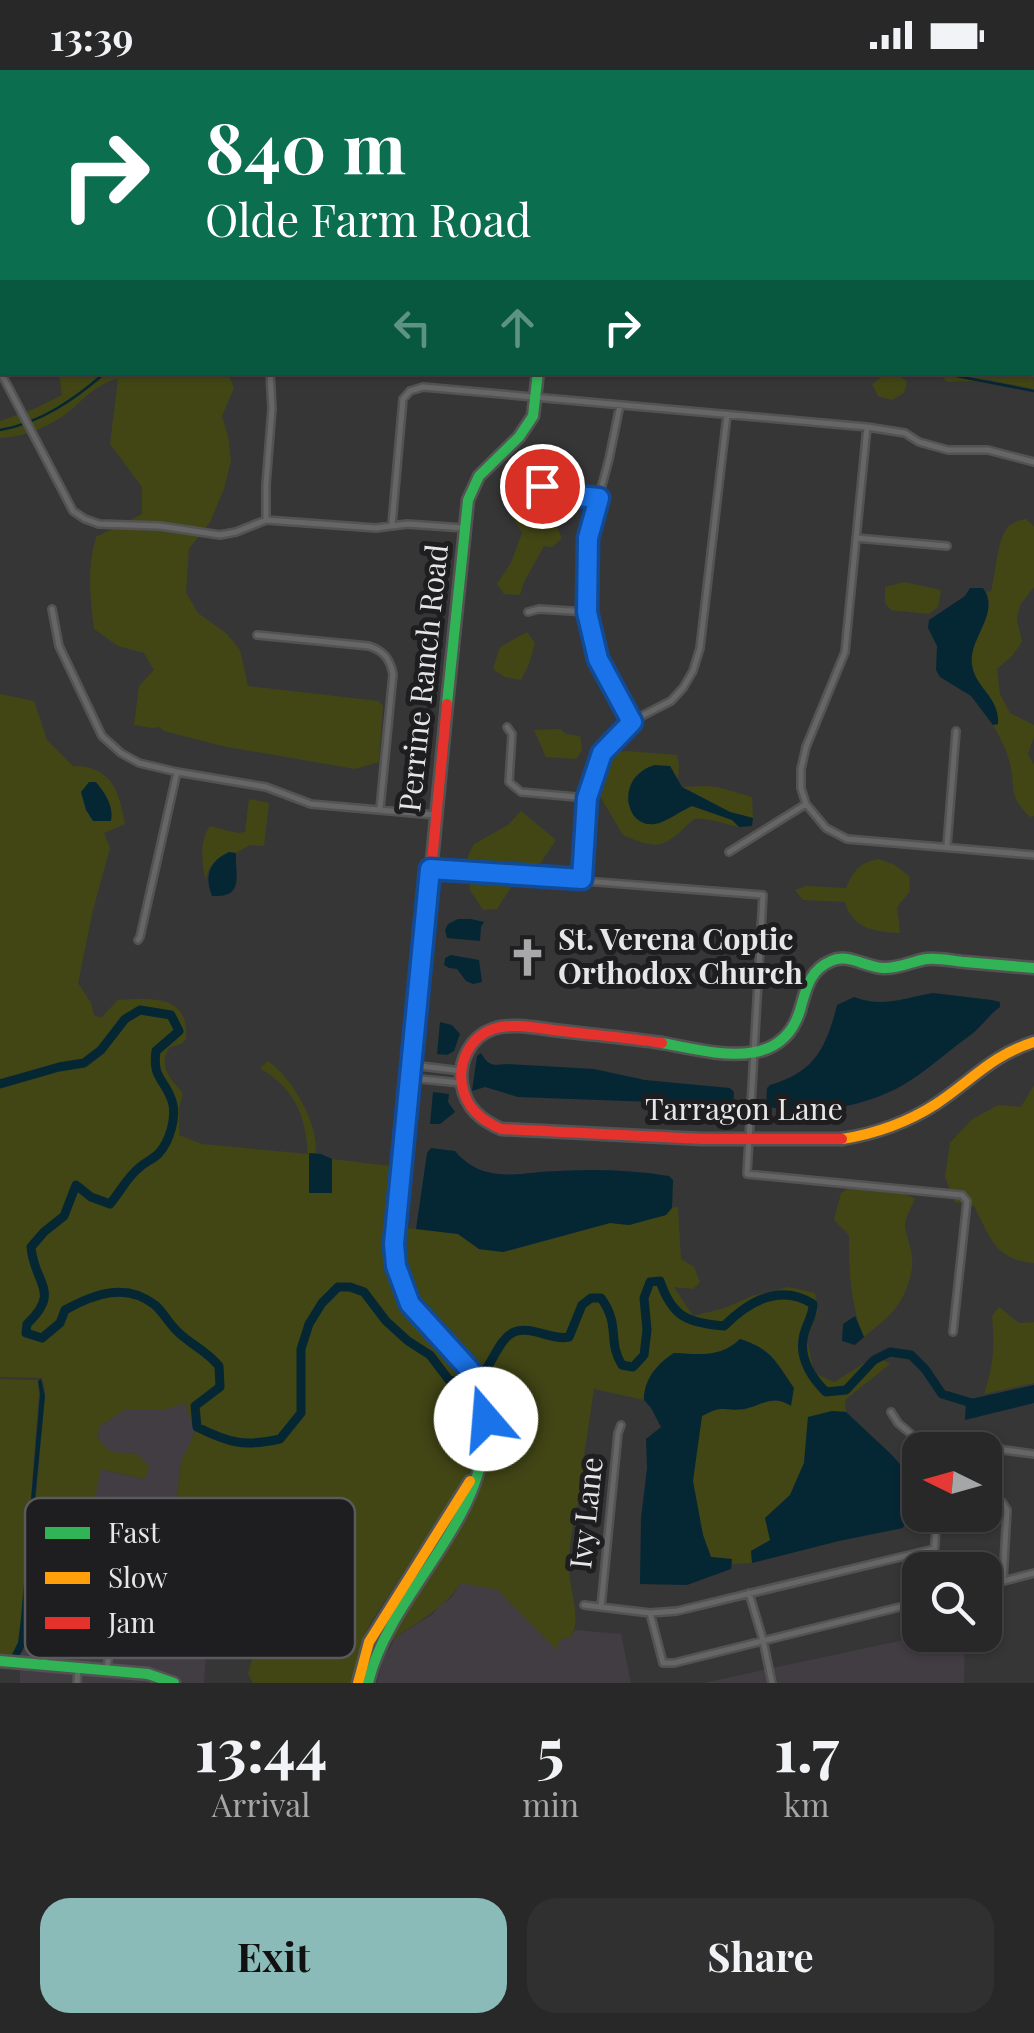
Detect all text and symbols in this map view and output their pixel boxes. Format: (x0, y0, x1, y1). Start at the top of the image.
text: 13:39 (50, 10, 133, 61)
text: 840 m (205, 98, 406, 192)
icon: right (40, 110, 170, 240)
text: Olde Farm Road (205, 188, 531, 248)
icon: left (385, 300, 440, 355)
icon: ahead (490, 300, 545, 355)
icon: right (595, 300, 650, 355)
pin (500, 444, 585, 529)
icon: arrive (515, 459, 570, 514)
street label: Perrine Ranch Road (388, 542, 456, 813)
place label: St. Verena Coptic Orthodox Church (558, 918, 803, 992)
church icon: St. Verena Coptic Orthodox Church (507, 936, 549, 978)
street label: Tarragon Lane (645, 1088, 843, 1128)
position arrow (434, 1367, 538, 1471)
north arrow (902, 1432, 1002, 1532)
map controls (902, 1432, 1002, 1652)
street label: Ivy Lane (559, 1455, 611, 1571)
legend (25, 1498, 355, 1658)
text: Fast (108, 1513, 161, 1550)
button: search (902, 1552, 1002, 1652)
text: Slow (108, 1558, 168, 1595)
text: Jam (107, 1603, 155, 1640)
text: 13:44 (195, 1707, 327, 1787)
text: 5 (537, 1707, 564, 1787)
text: 1.7 (774, 1707, 839, 1787)
text: Arrival (212, 1782, 310, 1825)
text: min (522, 1782, 579, 1825)
text: km (784, 1782, 830, 1825)
button: Exit (40, 1898, 507, 2013)
button: Share (527, 1898, 994, 2013)

